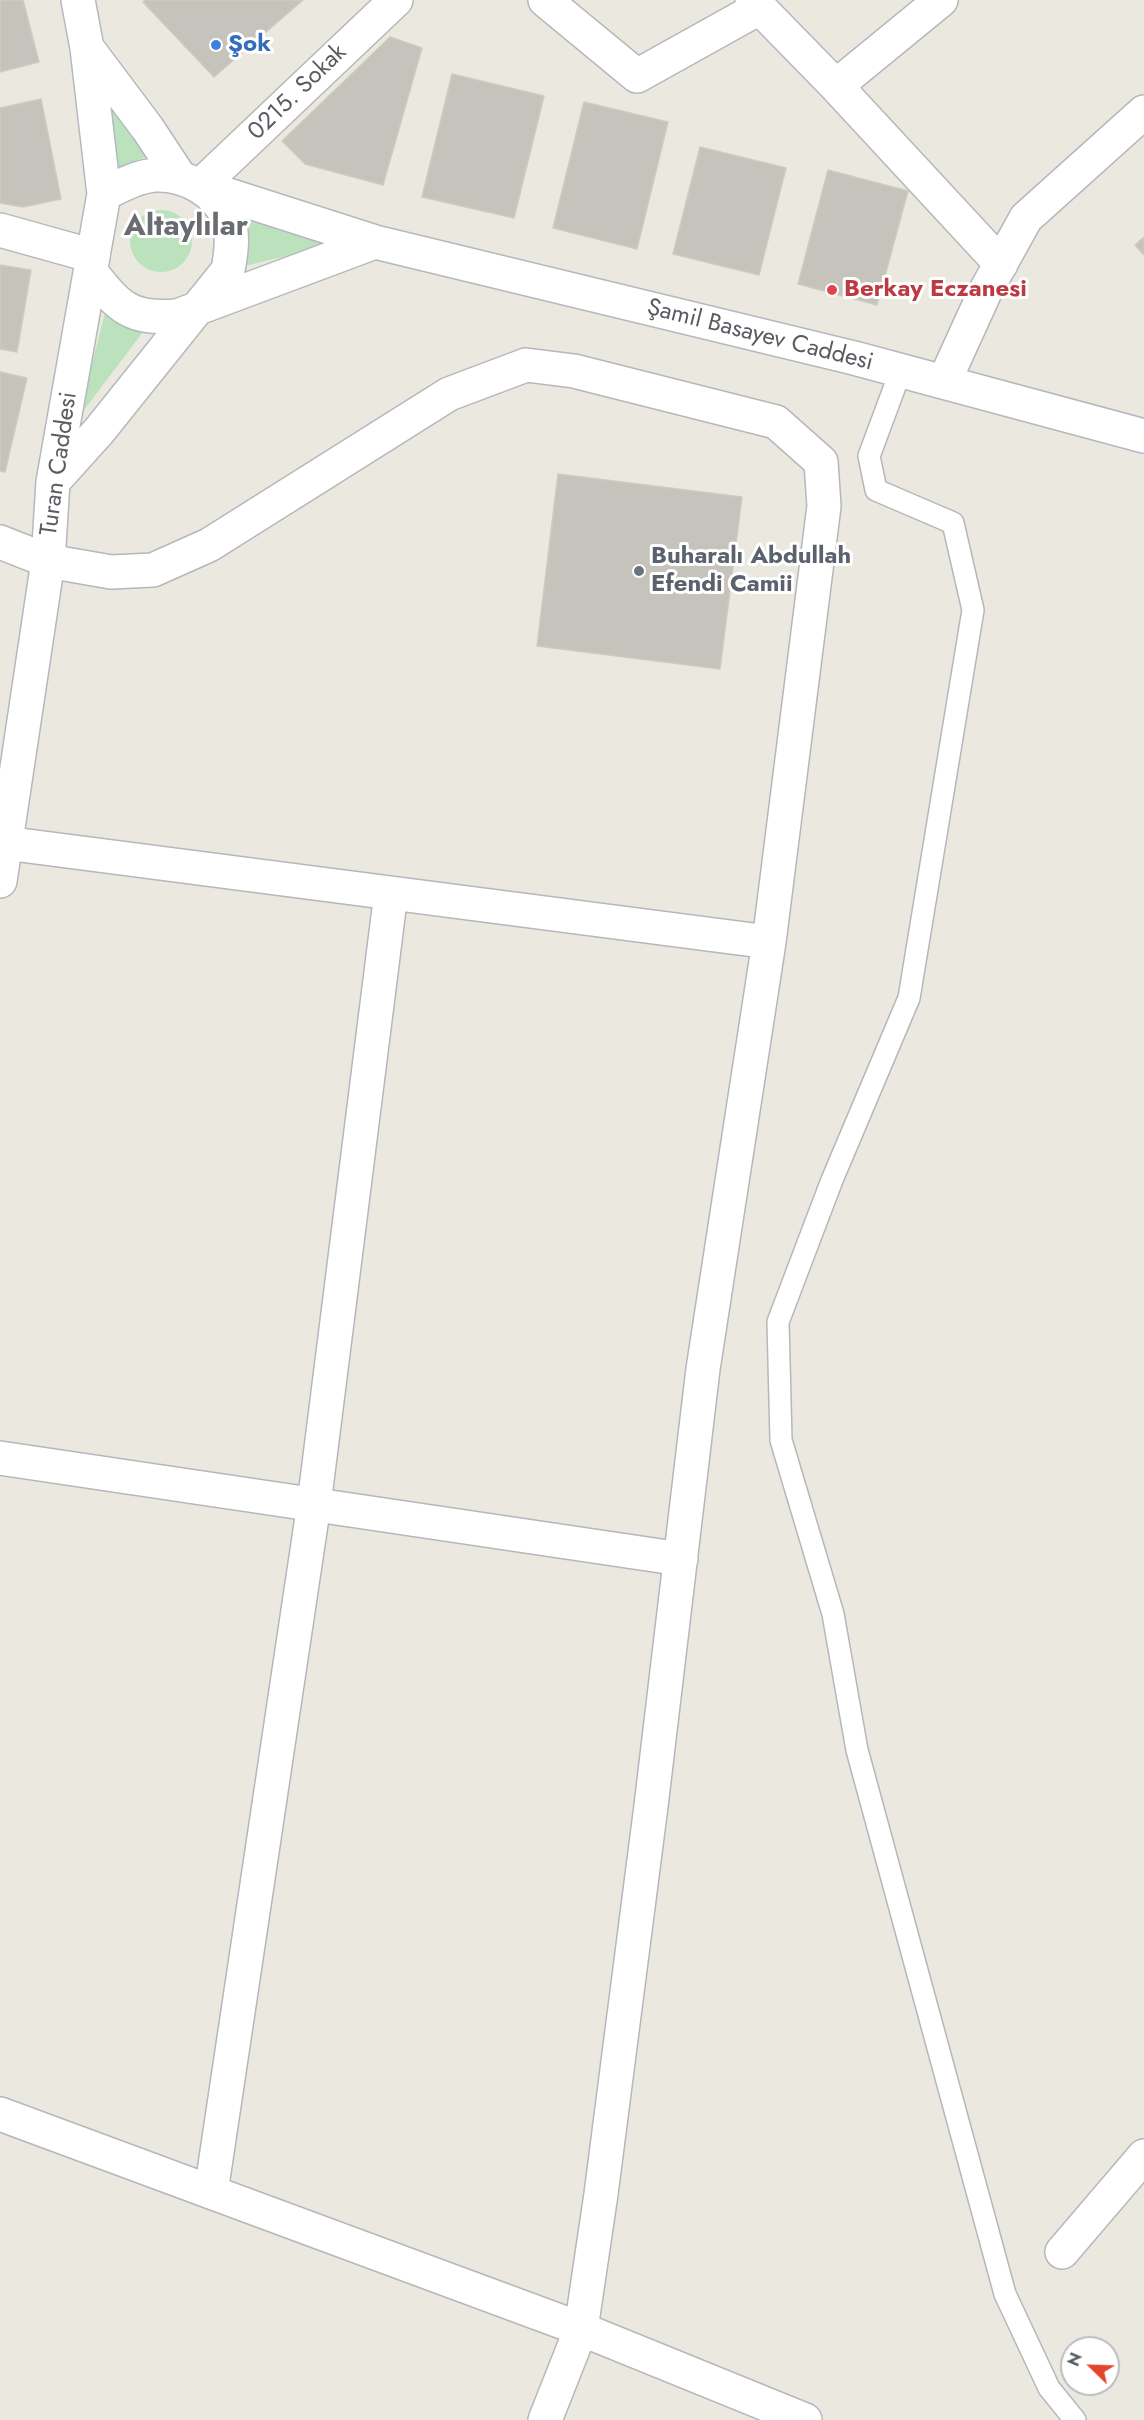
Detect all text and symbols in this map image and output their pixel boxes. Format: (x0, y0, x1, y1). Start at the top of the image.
place label: Şok (228, 31, 271, 59)
marker: Şok (209, 38, 223, 52)
street label: 0215. Sokak (243, 39, 353, 147)
district label: Altaylılar (124, 210, 248, 246)
place label: Berkay Eczanesi (844, 276, 1027, 304)
marker: Berkay Eczanesi (825, 283, 839, 297)
street label: Şamil Basayev Caddesi (644, 294, 876, 378)
street label: Turan Caddesi (36, 390, 84, 538)
place label: Buharalı Abdullah Efendi Camii (651, 543, 851, 599)
marker: Buharalı Abdullah Efendi Camii (632, 564, 646, 578)
north arrow (1060, 2336, 1120, 2396)
text: N (1062, 2349, 1088, 2370)

